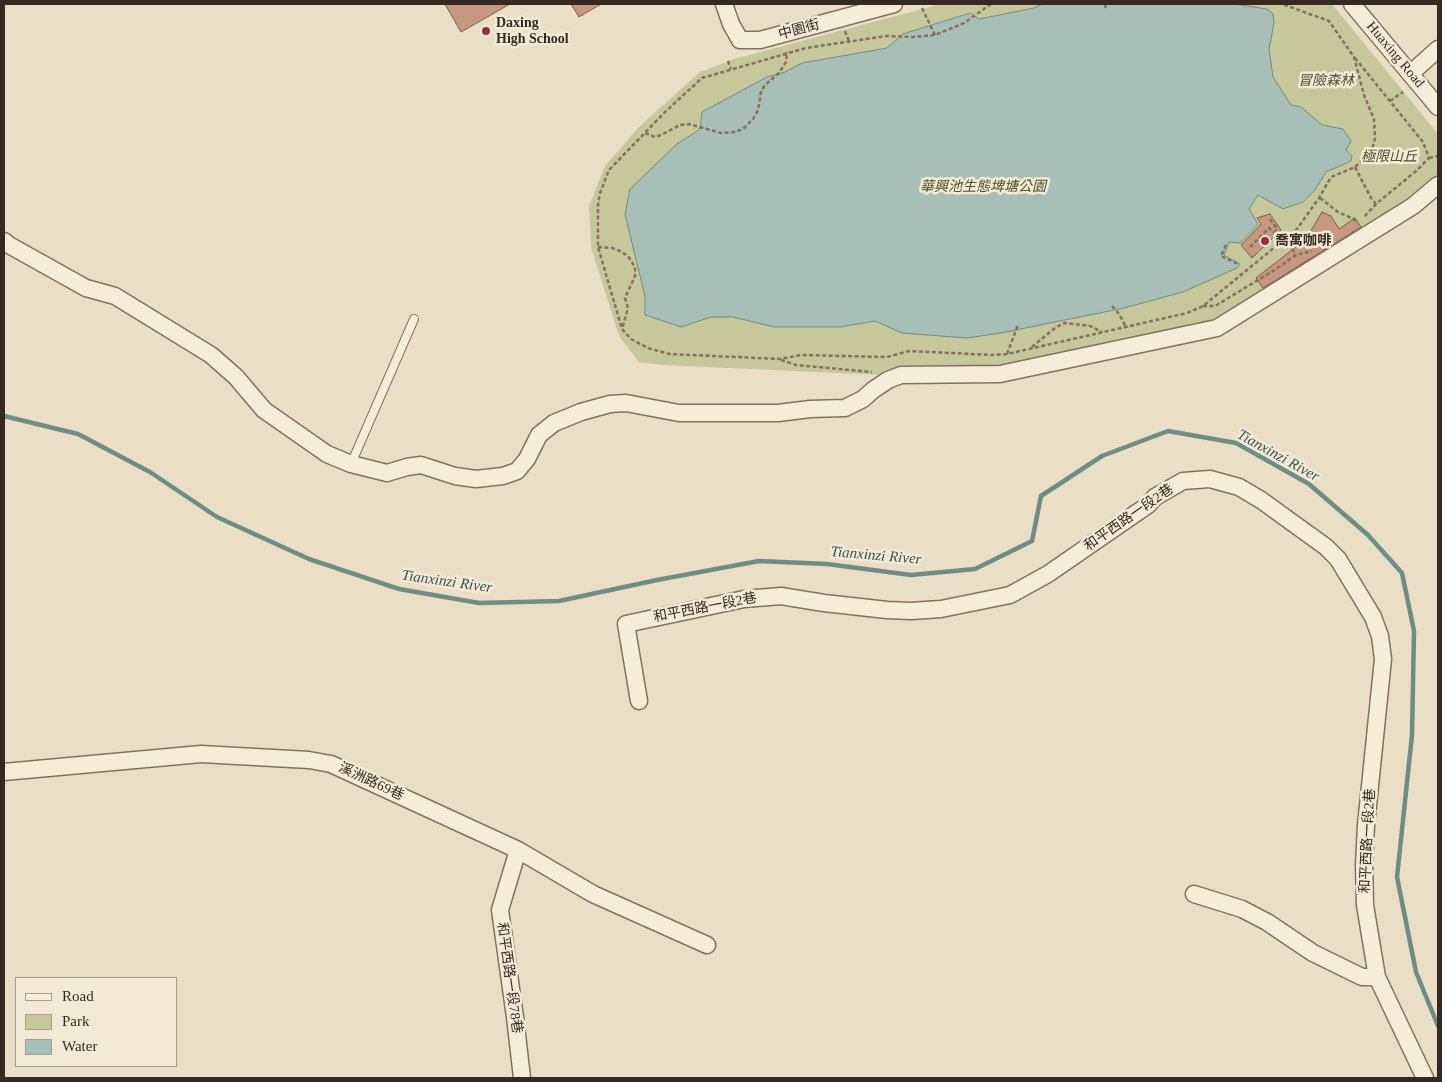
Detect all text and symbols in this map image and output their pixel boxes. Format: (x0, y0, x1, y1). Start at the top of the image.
place label: Daxing High School (496, 15, 569, 48)
street label: 中園街 (777, 16, 821, 44)
street label: Huaxing Road (1362, 18, 1428, 92)
marker: Daxing High School (480, 25, 492, 37)
park label: 冒險森林 (1298, 73, 1354, 89)
park label: 極限山丘 (1361, 149, 1417, 165)
park label: 華興池生態埤塘公園 (920, 179, 1046, 195)
place label: 喬寓咖啡 (1275, 233, 1331, 249)
marker: 喬寓咖啡 (1259, 235, 1271, 247)
water label: Tianxinzi River (1234, 426, 1322, 486)
street label: 和平西路一段2巷 (1081, 481, 1177, 555)
water label: Tianxinzi River (830, 543, 922, 569)
water label: Tianxinzi River (401, 567, 493, 597)
street label: 和平西路一段2巷 (652, 590, 758, 626)
street label: 溪洲路69巷 (336, 760, 406, 804)
street label: 和平西路一段2巷 (1357, 788, 1379, 894)
street label: 和平西路一段78巷 (493, 921, 525, 1035)
legend (15, 977, 178, 1067)
text: Road (62, 988, 94, 1004)
text: Park (62, 1013, 90, 1029)
text: Water (62, 1038, 97, 1054)

